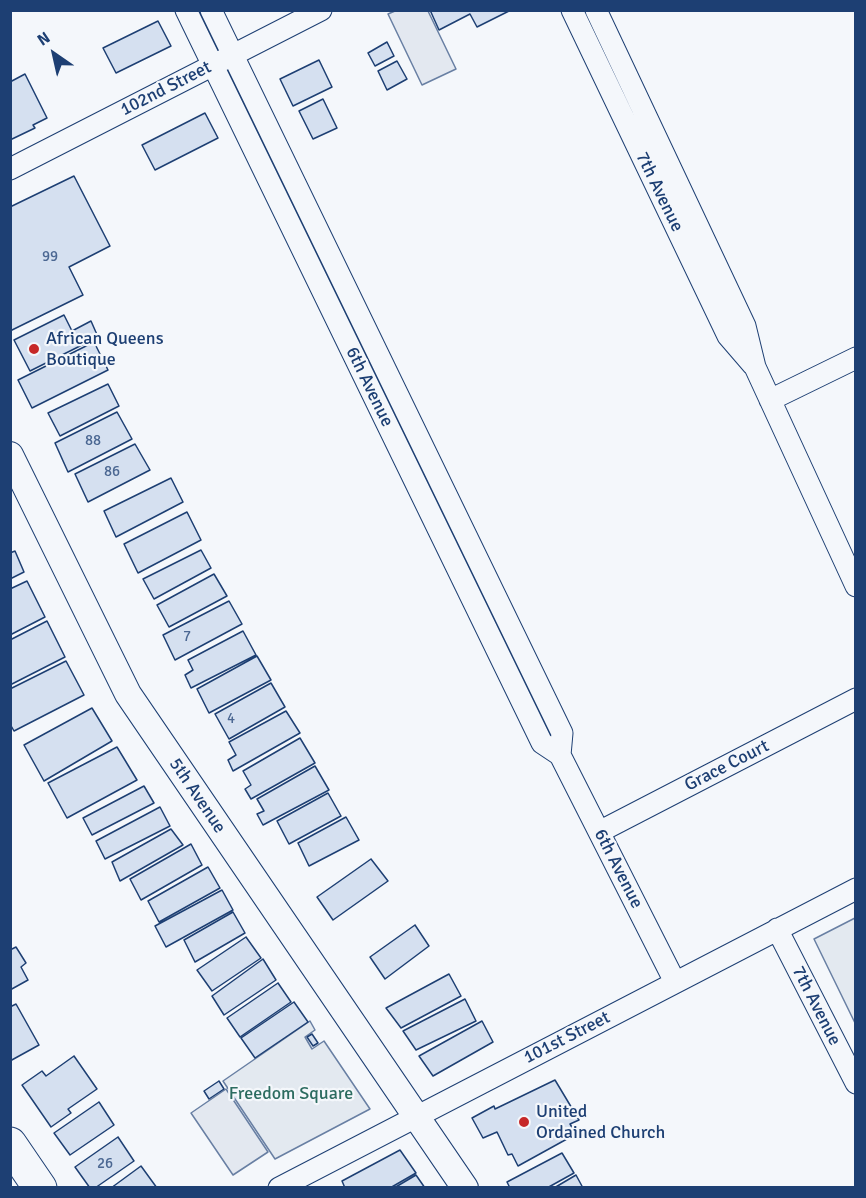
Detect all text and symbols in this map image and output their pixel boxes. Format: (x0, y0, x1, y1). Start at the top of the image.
north arrow (24, 24, 84, 84)
text: N (34, 28, 54, 50)
street label: 102nd Street (117, 57, 215, 121)
street label: 7th Avenue (630, 149, 688, 235)
house number: 99 (42, 248, 58, 266)
place label: African Queens Boutique (46, 328, 164, 370)
marker: African Queens Boutique (27, 342, 41, 356)
street label: 6th Avenue (340, 344, 398, 430)
house number: 88 (85, 432, 101, 450)
house number: 86 (104, 463, 120, 481)
house number: 7 (183, 628, 191, 646)
house number: 4 (227, 710, 235, 728)
street label: Grace Court (681, 736, 773, 796)
street label: 5th Avenue (164, 754, 230, 838)
street label: 6th Avenue (589, 826, 647, 912)
street label: 7th Avenue (787, 963, 845, 1049)
street label: 101st Street (520, 1007, 614, 1069)
park label: Freedom Square (229, 1083, 353, 1105)
place label: United Ordained Church (536, 1101, 665, 1144)
marker: United Ordained Church (517, 1115, 531, 1129)
house number: 26 (97, 1155, 113, 1173)

